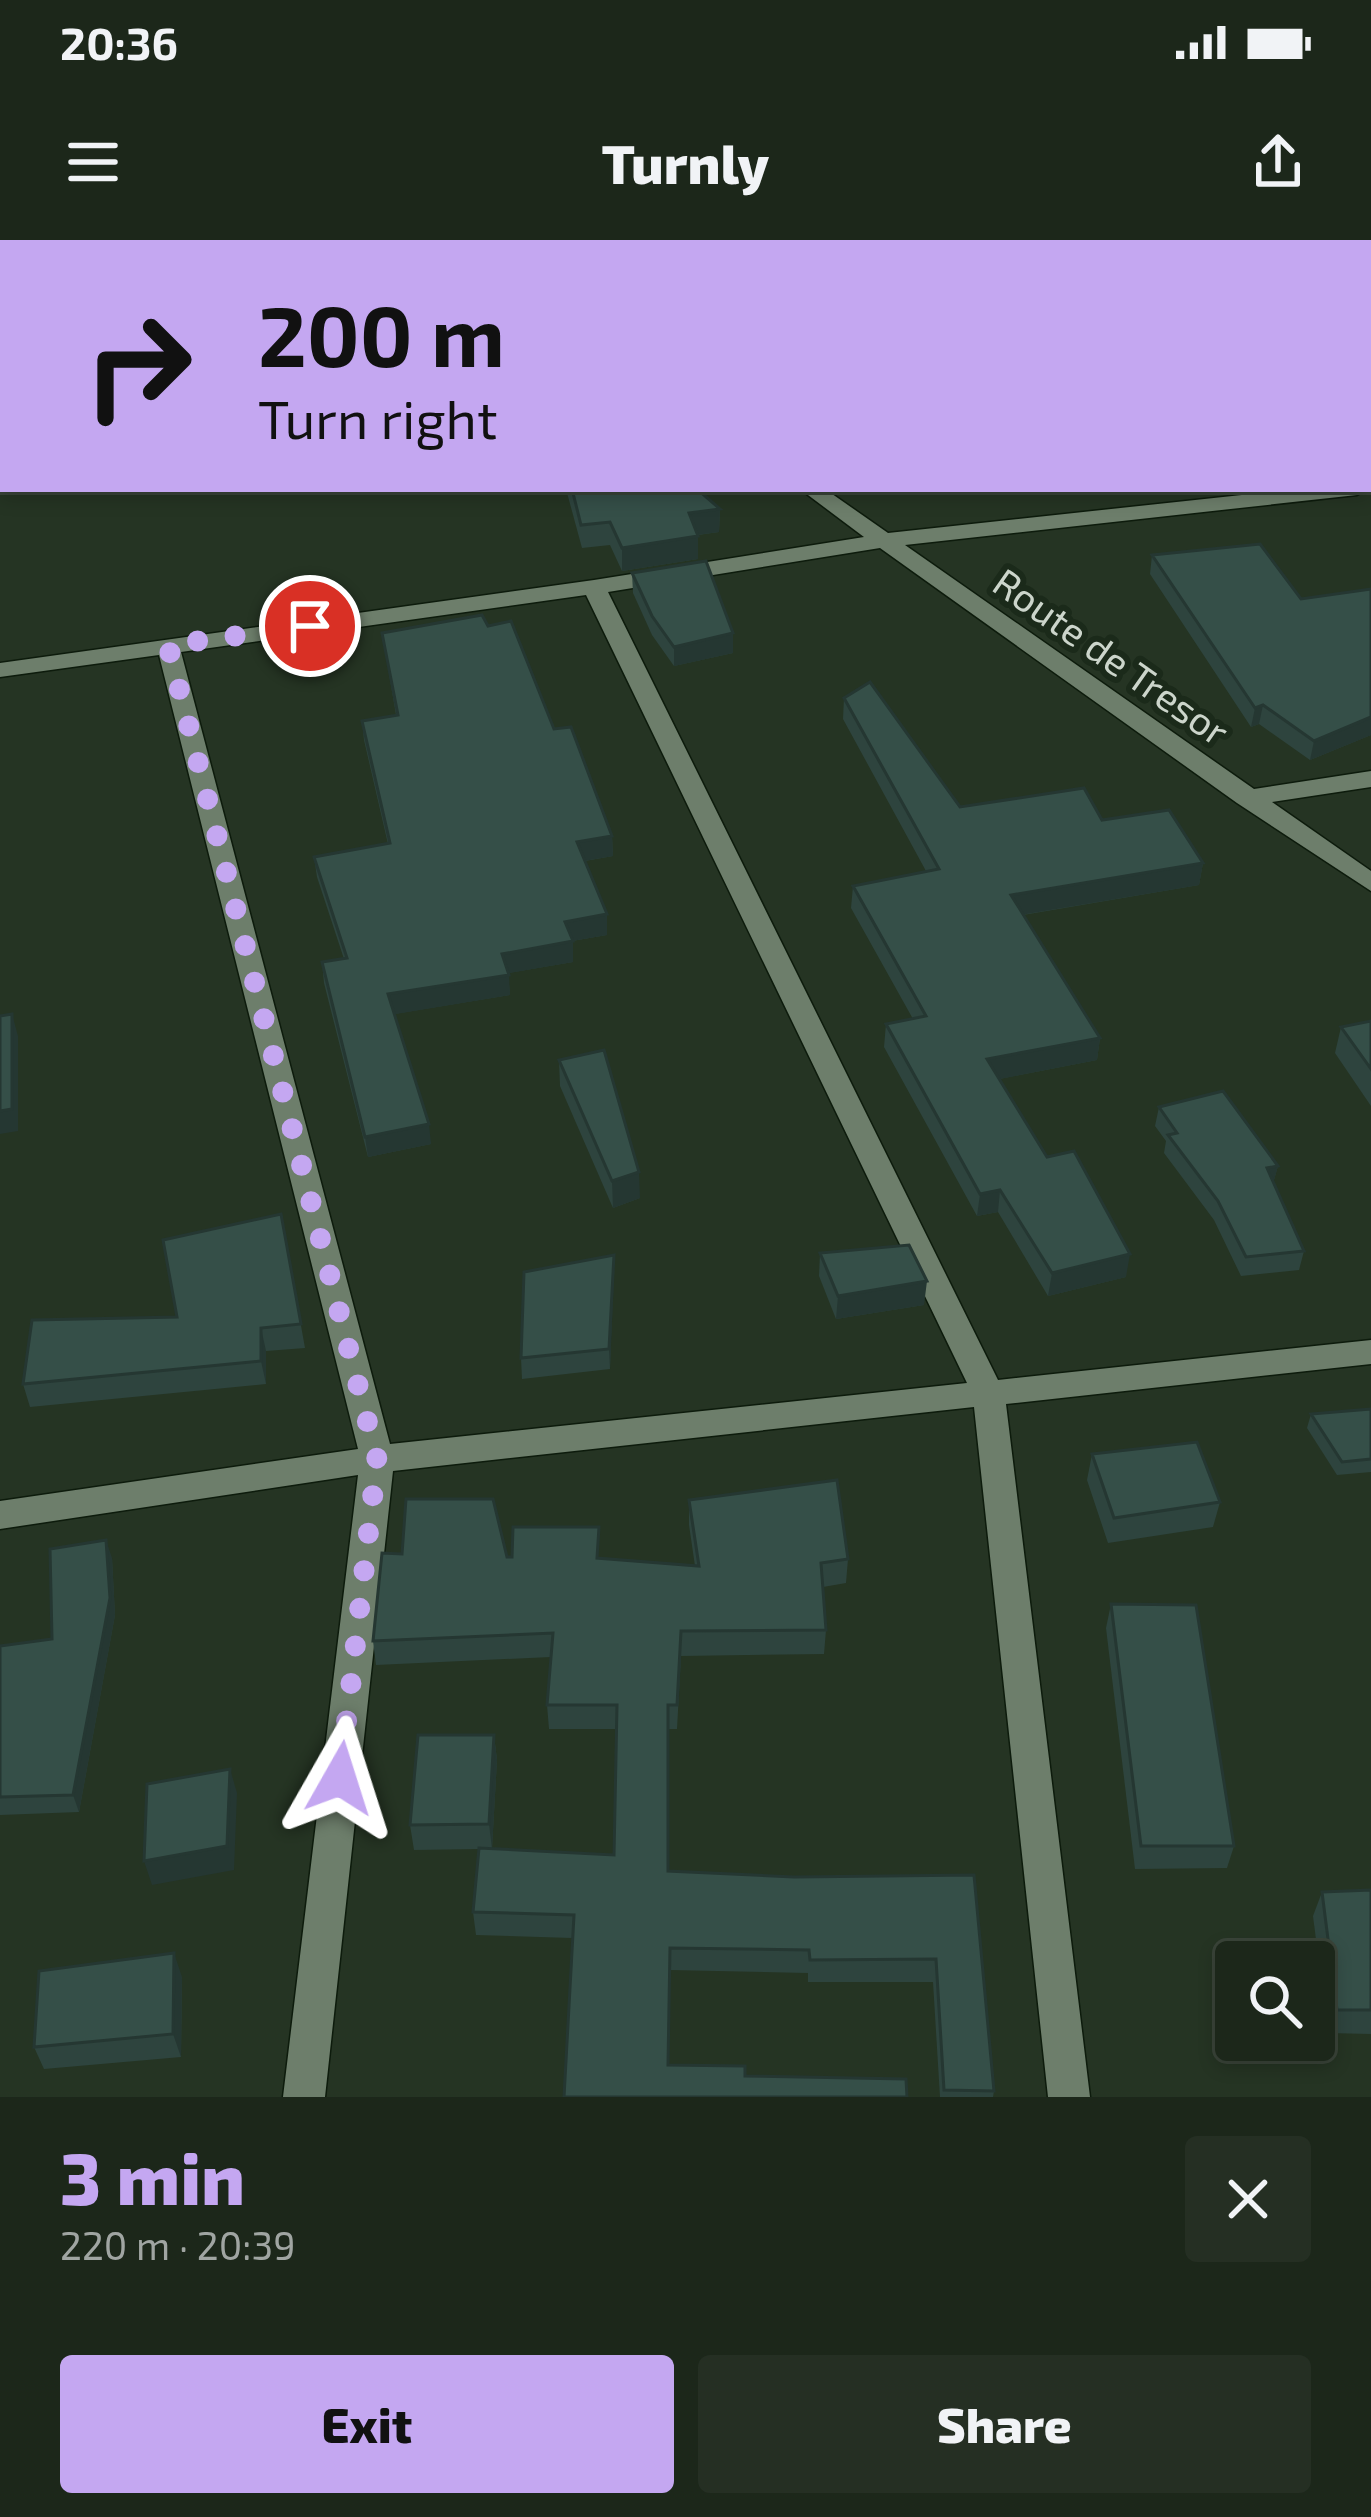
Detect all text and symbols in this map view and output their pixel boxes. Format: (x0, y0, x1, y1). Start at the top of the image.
text: 20:36 (60, 15, 178, 69)
icon: menu (60, 129, 126, 195)
icon: share (1245, 129, 1311, 195)
text: Turnly (602, 130, 769, 195)
text: 200 m (258, 283, 505, 384)
icon: right (60, 288, 216, 444)
text: Turn right (258, 385, 498, 450)
street label: Route de Tresor (985, 557, 1239, 754)
pin (259, 575, 361, 677)
icon: arrive (277, 593, 343, 659)
position arrow (277, 1715, 403, 1841)
map controls (1215, 1941, 1335, 2061)
button: search (1215, 1941, 1335, 2061)
text: 3 min (60, 2133, 245, 2219)
button: close (1185, 2136, 1311, 2262)
text: 220 m · 20:39 (60, 2221, 295, 2268)
button: Exit (60, 2355, 674, 2493)
button: Share (698, 2355, 1311, 2493)

